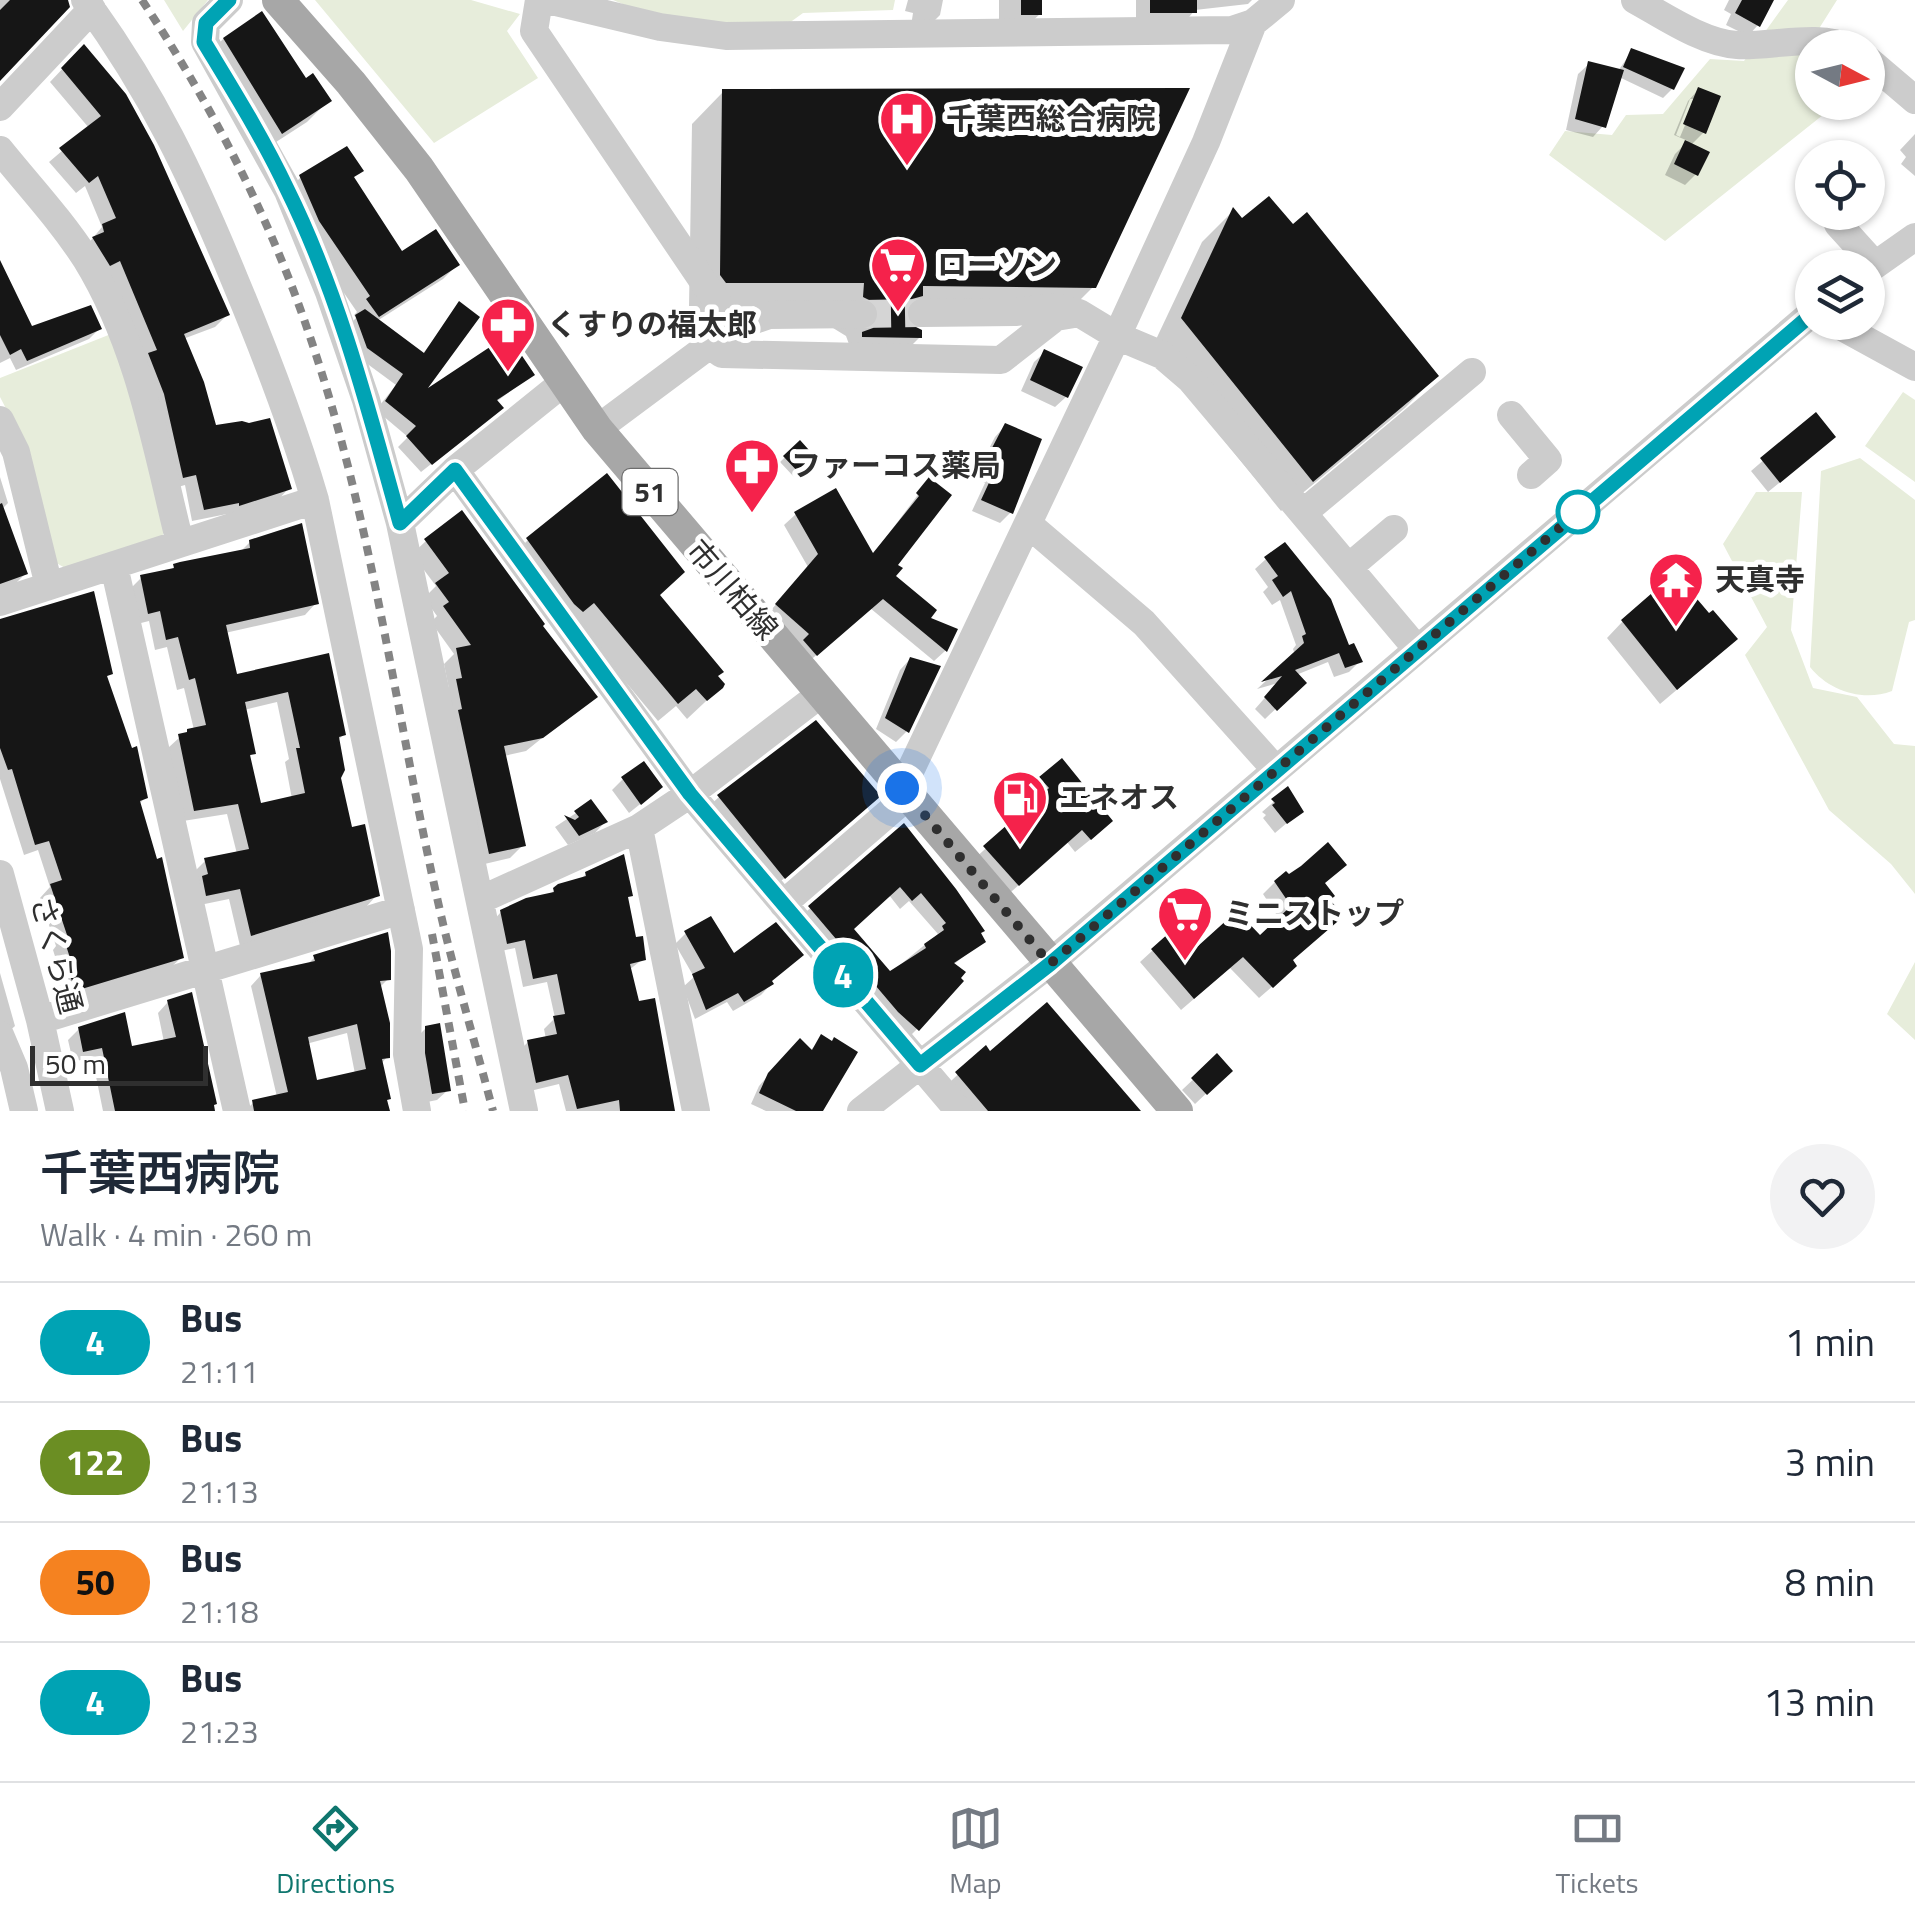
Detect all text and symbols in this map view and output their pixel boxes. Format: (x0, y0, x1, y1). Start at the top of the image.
north arrow (1795, 30, 1885, 120)
map controls (1795, 30, 1885, 340)
hospital icon: 千葉西総合病院 (877, 89, 937, 168)
place label: 千葉西総合病院 (946, 95, 1156, 141)
button: locate (1795, 140, 1885, 230)
supermarket icon: ローソン (868, 235, 928, 314)
place label: ローソン (937, 241, 1057, 287)
button: layers (1795, 250, 1885, 340)
pharmacy icon: くすりの福太郎 (478, 295, 538, 374)
place label: くすりの福太郎 (547, 301, 757, 347)
pharmacy icon: ファーコス薬局 (722, 436, 782, 515)
place label: ファーコス薬局 (791, 442, 1001, 488)
road number: 51 (622, 469, 678, 515)
unlabelled marker (1557, 491, 1599, 533)
street label: 市川柏線 (676, 529, 789, 650)
temple icon: 天真寺 (1646, 550, 1706, 629)
place label: 天真寺 (1715, 556, 1805, 602)
your location (877, 763, 927, 813)
fuel station icon: エネオス (990, 768, 1050, 847)
place label: エネオス (1059, 774, 1179, 820)
supermarket icon: ミニストップ (1155, 884, 1215, 963)
place label: ミニストップ (1224, 890, 1404, 936)
street label: さくら通 (19, 891, 95, 1019)
line badge: 4 (810, 942, 876, 1008)
text: 4 (833, 948, 853, 1002)
scale bar (30, 1041, 208, 1086)
text: 50 m (45, 1042, 106, 1085)
text: 千葉西病院 (40, 1136, 280, 1209)
button: heart (1770, 1144, 1875, 1249)
text: Walk · 4 min · 260 m (40, 1210, 312, 1258)
text: Bus (180, 1289, 242, 1347)
text: 1 min (1785, 1313, 1875, 1371)
text: 4 (85, 1315, 105, 1369)
text: 21:11 (180, 1347, 259, 1395)
text: Bus (180, 1409, 242, 1467)
text: 3 min (1785, 1433, 1875, 1491)
text: 122 (66, 1435, 124, 1489)
text: 21:13 (180, 1467, 259, 1515)
text: Bus (180, 1529, 242, 1587)
text: 8 min (1785, 1553, 1875, 1611)
text: 50 (75, 1555, 115, 1609)
text: 21:18 (180, 1587, 259, 1635)
text: Bus (180, 1649, 242, 1707)
text: 13 min (1764, 1673, 1875, 1731)
text: 4 (85, 1675, 105, 1729)
text: 21:23 (180, 1707, 259, 1755)
tab: Directions (276, 1801, 395, 1904)
tab: Map (948, 1801, 1003, 1904)
tab: Tickets (1556, 1801, 1639, 1904)

